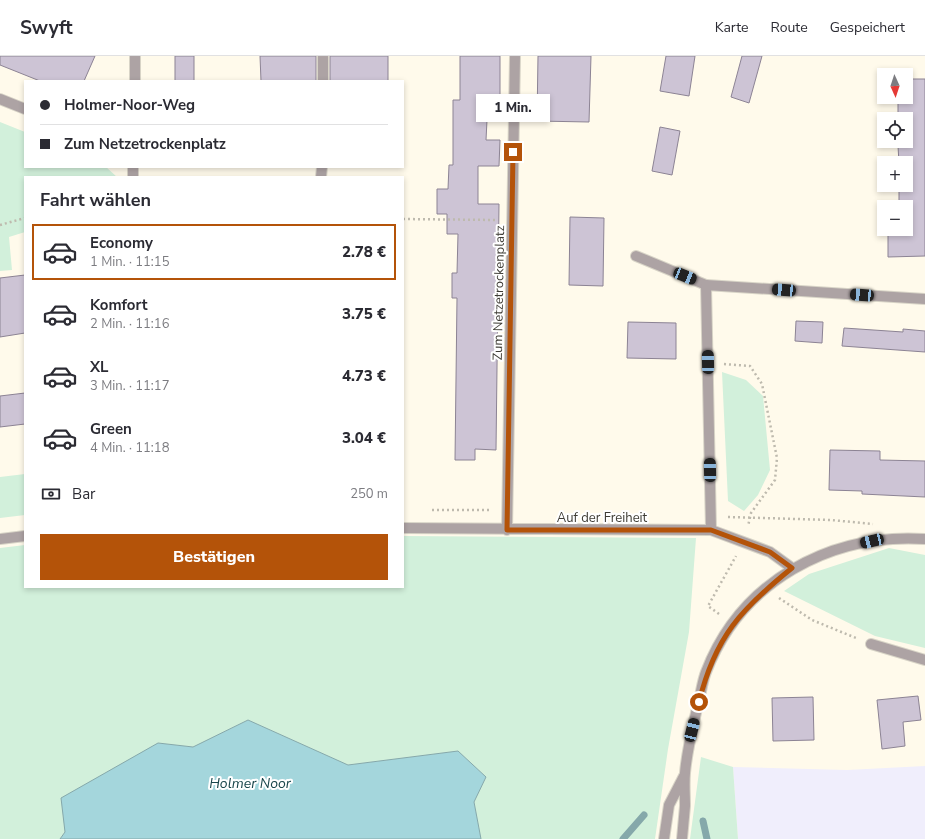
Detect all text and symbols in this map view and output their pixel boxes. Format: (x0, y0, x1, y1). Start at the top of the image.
text: Swyft (20, 15, 73, 41)
text: Karte (715, 18, 749, 37)
text: Route (771, 18, 808, 37)
text: Gespeichert (830, 18, 905, 37)
north arrow (877, 68, 913, 104)
map controls (877, 68, 913, 236)
callout: 1 Min. (476, 94, 550, 122)
text: Holmer-Noor-Weg (64, 95, 195, 115)
text: 1 Min. (494, 99, 532, 117)
button: locate (877, 112, 913, 148)
text: Zum Netzetrockenplatz (64, 134, 226, 154)
route end (504, 143, 522, 161)
button: + (877, 156, 913, 192)
text: Fahrt wählen (40, 188, 151, 212)
button: − (877, 200, 913, 236)
street label: Zum Netzetrockenplatz (489, 225, 509, 361)
text: Economy (90, 233, 153, 253)
icon: car (42, 234, 78, 270)
text: 2.78 € (342, 242, 386, 262)
text: 1 Min. · 11:15 (90, 253, 169, 271)
car (672, 266, 698, 286)
car (772, 283, 796, 297)
car (850, 288, 874, 302)
text: Komfort (90, 295, 148, 315)
icon: car (42, 296, 78, 332)
text: 3.75 € (342, 304, 386, 324)
text: 2 Min. · 11:16 (90, 315, 169, 333)
car (702, 350, 714, 374)
text: XL (90, 357, 109, 377)
icon: car (42, 358, 78, 394)
text: 4.73 € (342, 366, 386, 386)
text: 3 Min. · 11:17 (90, 377, 169, 395)
text: Green (90, 419, 132, 439)
icon: car (42, 420, 78, 456)
text: 3.04 € (342, 428, 386, 448)
text: 4 Min. · 11:18 (90, 439, 169, 457)
car (704, 458, 716, 482)
icon: cash (40, 483, 62, 505)
text: Bar (72, 484, 95, 504)
text: 250 m (350, 485, 388, 503)
street label: Auf der Freiheit (557, 509, 648, 527)
car (859, 532, 885, 550)
button: Bestätigen (40, 534, 388, 580)
route start (690, 693, 708, 711)
car (683, 717, 701, 743)
water label: Holmer Noor (209, 774, 292, 793)

